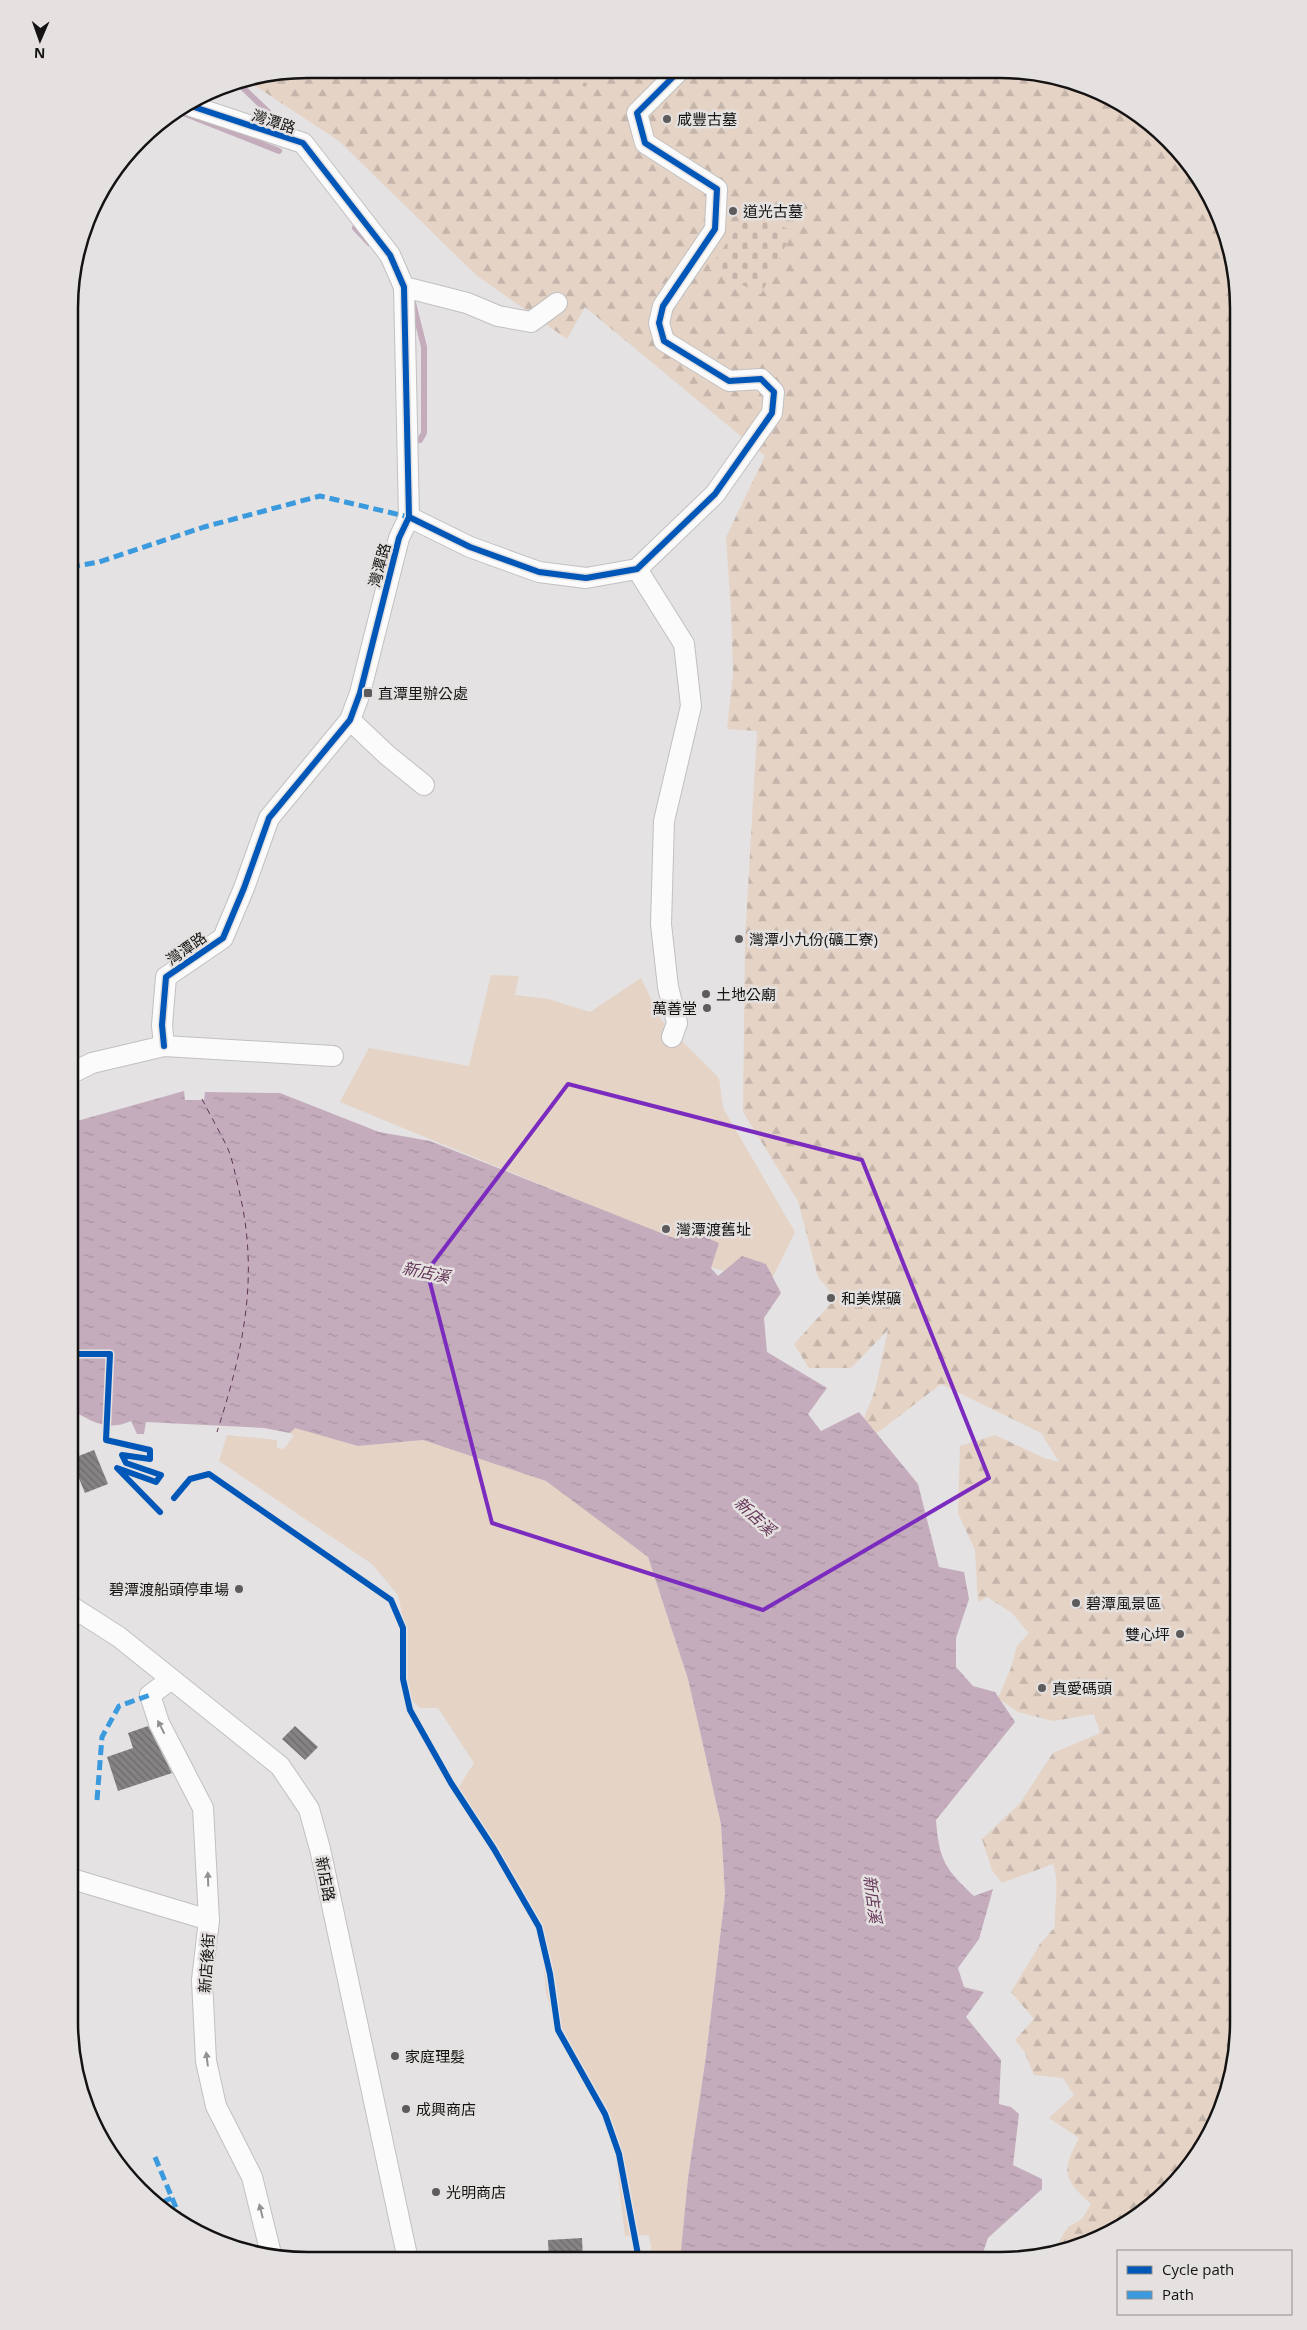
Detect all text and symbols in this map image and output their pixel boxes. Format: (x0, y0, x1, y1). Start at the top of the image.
north arrow (15, 15, 65, 65)
text: N (34, 44, 46, 63)
street label: 灣潭路 (250, 105, 298, 137)
place label: 咸豐古墓 (677, 109, 737, 129)
marker: 咸豐古墓 (661, 113, 673, 125)
place label: 道光古墓 (743, 201, 803, 221)
marker: 道光古墓 (727, 205, 739, 217)
street label: 灣潭路 (364, 541, 394, 589)
place label: 直潭里辦公處 (378, 683, 468, 703)
marker: 直潭里辦公處 (362, 687, 374, 699)
street label: 灣潭路 (162, 927, 210, 969)
place label: 灣潭小九份(礦工寮) (749, 929, 878, 949)
marker: 灣潭小九份(礦工寮) (733, 933, 745, 945)
place label: 土地公廟 (716, 984, 776, 1004)
marker: 土地公廟 (700, 988, 712, 1000)
place label: 萬善堂 (652, 998, 697, 1018)
marker: 萬善堂 (701, 1002, 713, 1014)
place label: 灣潭渡舊址 (676, 1219, 751, 1239)
marker: 灣潭渡舊址 (660, 1223, 672, 1235)
water label: 新店溪 (400, 1256, 454, 1288)
place label: 和美煤礦 (841, 1288, 901, 1308)
marker: 和美煤礦 (825, 1292, 837, 1304)
water label: 新店溪 (730, 1492, 782, 1542)
place label: 碧潭渡船頭停車場 (109, 1579, 229, 1599)
marker: 碧潭渡船頭停車場 (233, 1583, 245, 1595)
place label: 碧潭風景區 (1086, 1593, 1161, 1613)
marker: 碧潭風景區 (1070, 1597, 1082, 1609)
place label: 雙心坪 (1125, 1624, 1170, 1644)
marker: 雙心坪 (1174, 1628, 1186, 1640)
place label: 真愛碼頭 (1052, 1678, 1112, 1698)
marker: 真愛碼頭 (1036, 1682, 1048, 1694)
one-way arrow (157, 1720, 165, 1735)
street label: 新店路 (312, 1855, 340, 1903)
one-way arrow (204, 1871, 212, 1887)
water label: 新店溪 (859, 1874, 887, 1926)
street label: 新店後街 (194, 1932, 218, 1994)
place label: 家庭理髮 (405, 2046, 465, 2066)
marker: 家庭理髮 (389, 2050, 401, 2062)
one-way arrow (203, 2051, 211, 2067)
place label: 成興商店 (416, 2099, 476, 2119)
marker: 成興商店 (400, 2103, 412, 2115)
place label: 光明商店 (446, 2182, 506, 2202)
marker: 光明商店 (430, 2186, 442, 2198)
one-way arrow (257, 2203, 265, 2218)
legend (1117, 2250, 1292, 2315)
text: Cycle path (1162, 2259, 1234, 2279)
text: Path (1162, 2284, 1194, 2304)

